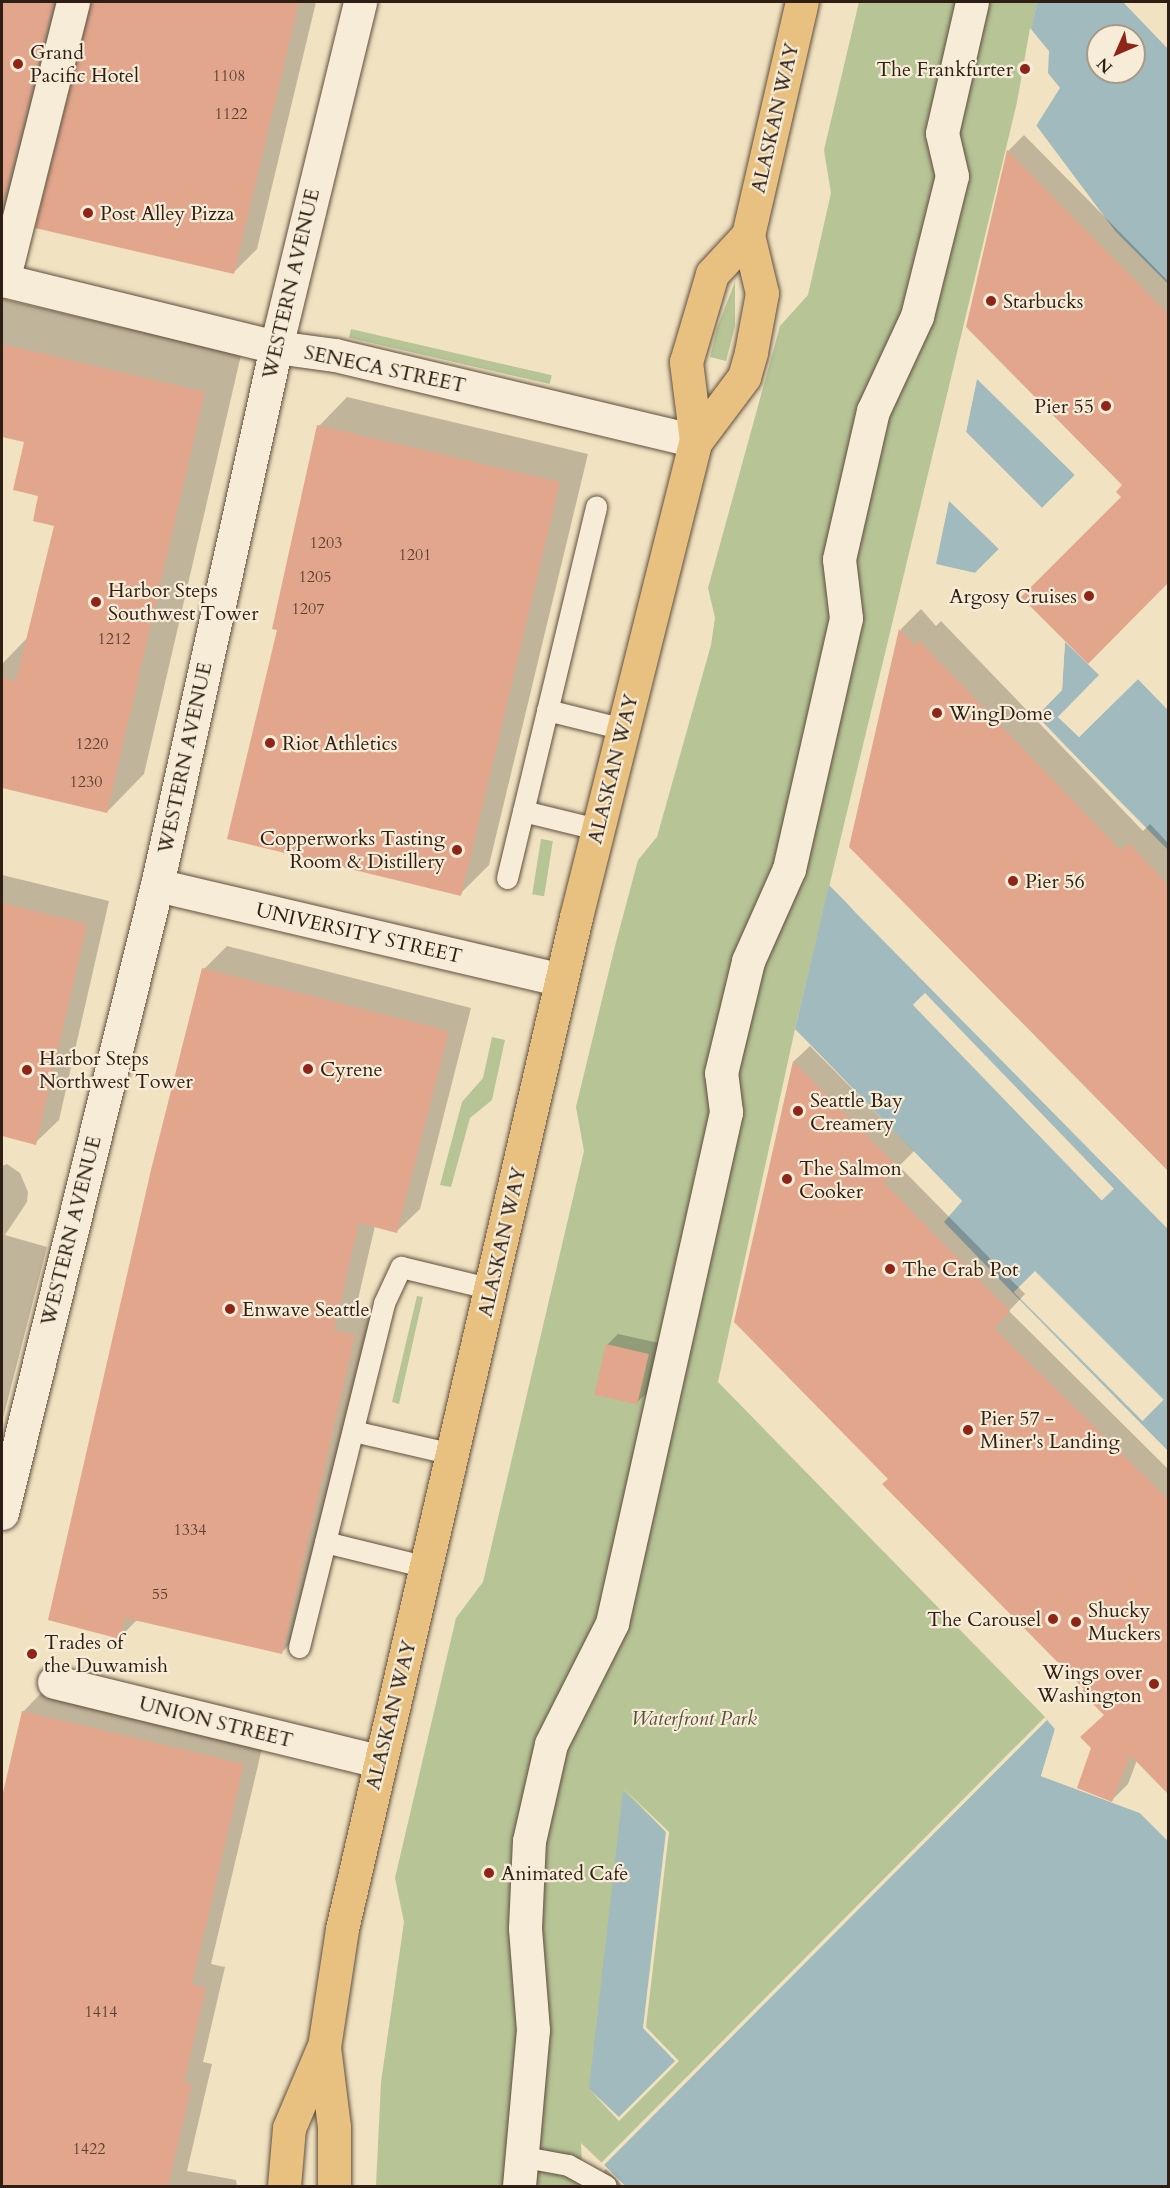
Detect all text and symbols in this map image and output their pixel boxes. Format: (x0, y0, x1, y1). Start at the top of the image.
north arrow (1086, 24, 1146, 84)
place label: Grand Pacific Hotel (30, 40, 139, 87)
street label: ALASKAN WAY (746, 41, 804, 195)
text: N (1092, 53, 1117, 78)
marker: Grand Pacific Hotel (11, 57, 25, 71)
place label: The Frankfurter (876, 57, 1013, 81)
marker: The Frankfurter (1018, 62, 1032, 76)
house number: 1108 (213, 66, 245, 86)
house number: 1122 (215, 104, 247, 124)
street label: WESTERN AVENUE (257, 186, 325, 382)
place label: Post Alley Pizza (100, 201, 234, 225)
marker: Post Alley Pizza (81, 206, 95, 220)
place label: Starbucks (1003, 289, 1083, 313)
marker: Starbucks (984, 294, 998, 308)
street label: SENECA STREET (302, 340, 468, 398)
place label: Pier 55 (1034, 394, 1094, 418)
marker: Pier 55 (1099, 399, 1113, 413)
house number: 1203 (310, 533, 342, 553)
house number: 1201 (399, 545, 431, 565)
house number: 1205 (299, 567, 331, 587)
place label: Harbor Steps Southwest Tower (108, 578, 258, 625)
place label: Argosy Cruises (949, 584, 1077, 608)
marker: Argosy Cruises (1082, 589, 1096, 603)
marker: Harbor Steps Southwest Tower (89, 595, 103, 609)
house number: 1207 (292, 599, 324, 619)
house number: 1212 (98, 629, 130, 649)
street label: WESTERN AVENUE (153, 660, 217, 856)
street label: ALASKAN WAY (583, 692, 643, 846)
place label: WingDome (949, 701, 1052, 725)
marker: WingDome (930, 706, 944, 720)
place label: Riot Athletics (282, 731, 397, 755)
house number: 1220 (76, 734, 108, 754)
marker: Riot Athletics (263, 736, 277, 750)
house number: 1230 (70, 772, 102, 792)
place label: Copperworks Tasting Room & Distillery (260, 826, 445, 873)
marker: Copperworks Tasting Room & Distillery (450, 843, 464, 857)
place label: Pier 56 (1025, 869, 1085, 893)
marker: Pier 56 (1006, 874, 1020, 888)
street label: UNIVERSITY STREET (254, 898, 464, 968)
place label: Harbor Steps Northwest Tower (39, 1046, 193, 1093)
place label: Cyrene (320, 1057, 383, 1081)
marker: Cyrene (301, 1062, 315, 1076)
marker: Harbor Steps Northwest Tower (20, 1063, 34, 1077)
place label: Seattle Bay Creamery (810, 1088, 903, 1135)
marker: Seattle Bay Creamery (791, 1104, 805, 1118)
street label: WESTERN AVENUE (36, 1134, 106, 1328)
place label: The Salmon Cooker (799, 1156, 902, 1203)
street label: ALASKAN WAY (473, 1165, 531, 1319)
marker: The Salmon Cooker (780, 1172, 794, 1186)
place label: The Crab Pot (902, 1257, 1018, 1281)
marker: The Crab Pot (883, 1262, 897, 1276)
place label: Enwave Seattle (242, 1297, 370, 1321)
marker: Enwave Seattle (223, 1302, 237, 1316)
place label: Pier 57 - Miner's Landing (980, 1406, 1120, 1453)
marker: Pier 57 - Miner's Landing (961, 1423, 975, 1437)
house number: 1334 (174, 1520, 206, 1540)
house number: 55 (152, 1584, 168, 1604)
place label: Shucky Muckers (1088, 1598, 1161, 1645)
place label: The Carousel (927, 1607, 1041, 1631)
marker: The Carousel (1046, 1612, 1060, 1626)
marker: Shucky Muckers (1069, 1615, 1083, 1629)
place label: Trades of the Duwamish (44, 1630, 168, 1677)
street label: ALASKAN WAY (361, 1638, 421, 1792)
marker: Trades of the Duwamish (25, 1647, 39, 1661)
place label: Wings over Washington (1037, 1660, 1142, 1707)
marker: Wings over Washington (1147, 1677, 1161, 1691)
street label: UNION STREET (137, 1691, 295, 1753)
park label: Waterfront Park (631, 1706, 757, 1730)
place label: Animated Cafe (501, 1861, 628, 1885)
marker: Animated Cafe (482, 1866, 496, 1880)
house number: 1414 (85, 2002, 117, 2022)
house number: 1422 (73, 2139, 105, 2159)

